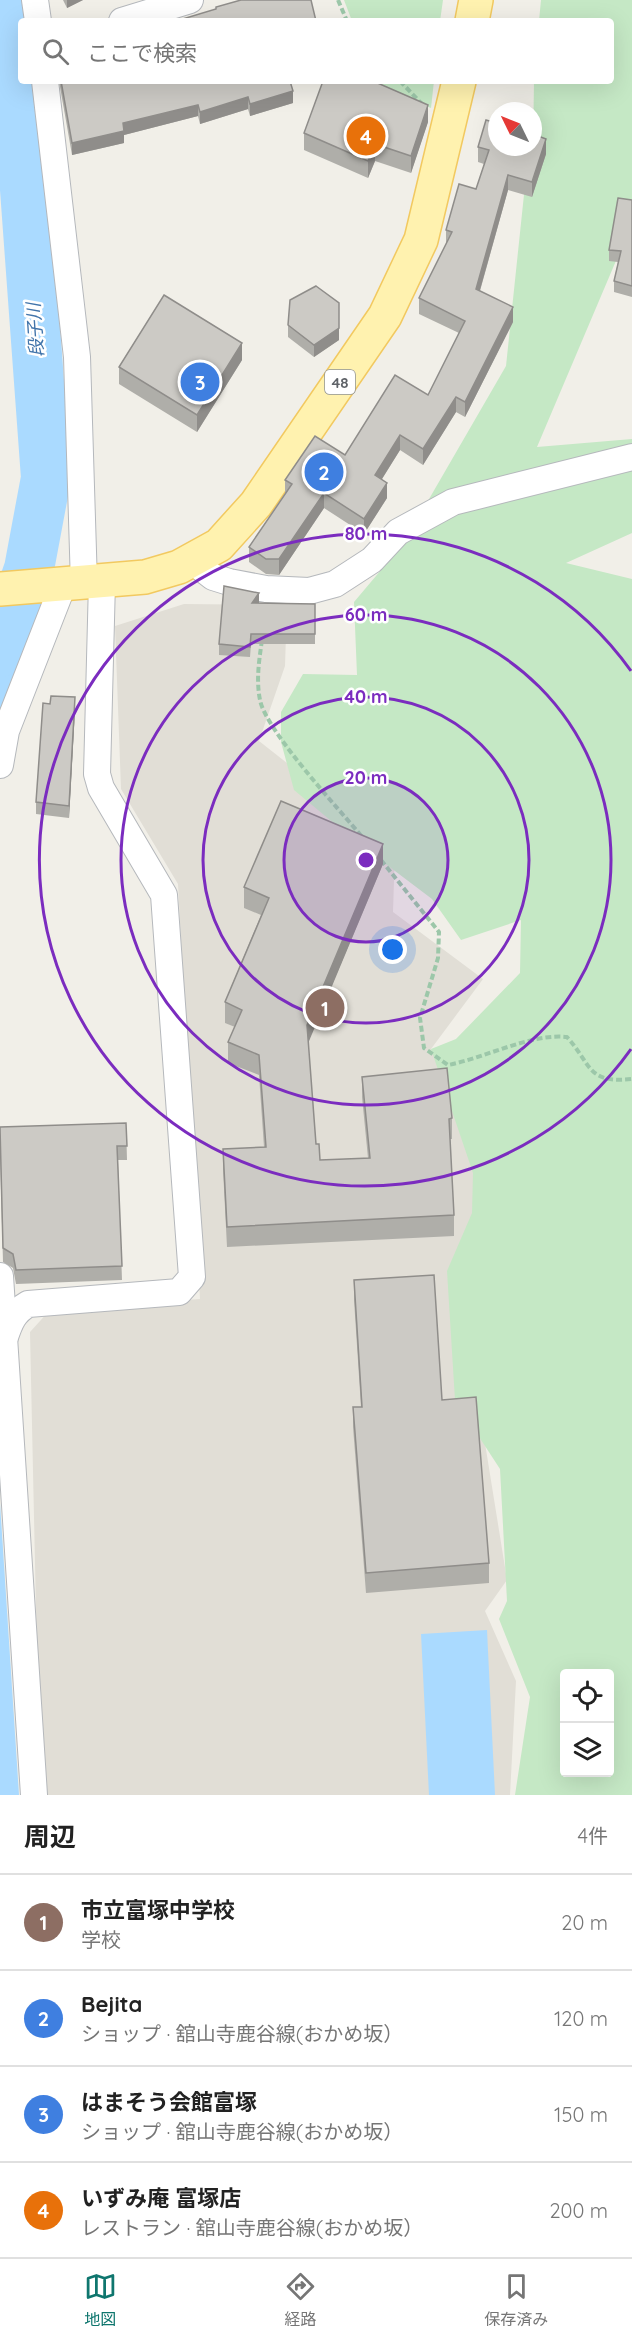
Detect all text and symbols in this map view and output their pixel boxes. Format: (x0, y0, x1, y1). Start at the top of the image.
search box (18, 18, 614, 84)
icon: search (39, 35, 72, 68)
text: ここで検索 (87, 39, 197, 67)
north arrow (488, 102, 542, 156)
pin: 4 (346, 114, 386, 158)
water label: 段子川 (22, 300, 48, 358)
pin: 3 (180, 360, 220, 404)
road number: 48 (325, 370, 355, 394)
pin: 2 (304, 450, 344, 494)
text: 80 m (345, 522, 387, 545)
text: 60 m (345, 603, 387, 626)
text: 40 m (344, 685, 388, 708)
text: 20 m (345, 766, 387, 789)
centre of rings (356, 850, 376, 870)
your location (378, 935, 407, 964)
pin: 1 (306, 986, 344, 1030)
map controls (560, 1669, 614, 1777)
button: locate (560, 1669, 614, 1723)
button: layers (560, 1723, 614, 1777)
text: 周辺 (24, 1820, 76, 1853)
text: 4件 (577, 1823, 608, 1848)
text: 市立富塚中学校 (81, 1896, 235, 1924)
text: 1 (40, 1910, 47, 1935)
text: 20 m (561, 1910, 608, 1935)
text: 学校 (81, 1927, 121, 1952)
text: Bejita (81, 1990, 142, 2018)
text: 2 (38, 2006, 49, 2031)
text: 120 m (554, 2006, 608, 2031)
text: ショップ · 舘山寺鹿谷線(おかめ坂） (81, 2021, 403, 2046)
text: はまそう会館富塚 (81, 2088, 257, 2116)
text: 3 (38, 2102, 49, 2127)
text: 150 m (554, 2102, 608, 2127)
text: ショップ · 舘山寺鹿谷線(おかめ坂） (81, 2119, 403, 2144)
text: いずみ庵 富塚店 (81, 2184, 241, 2212)
text: 4 (38, 2198, 49, 2223)
text: 200 m (549, 2198, 608, 2223)
text: レストラン · 舘山寺鹿谷線(おかめ坂） (81, 2215, 423, 2240)
tab: 地図 (84, 2270, 117, 2330)
tab: 経路 (284, 2270, 317, 2330)
tab: 保存済み (484, 2270, 548, 2330)

